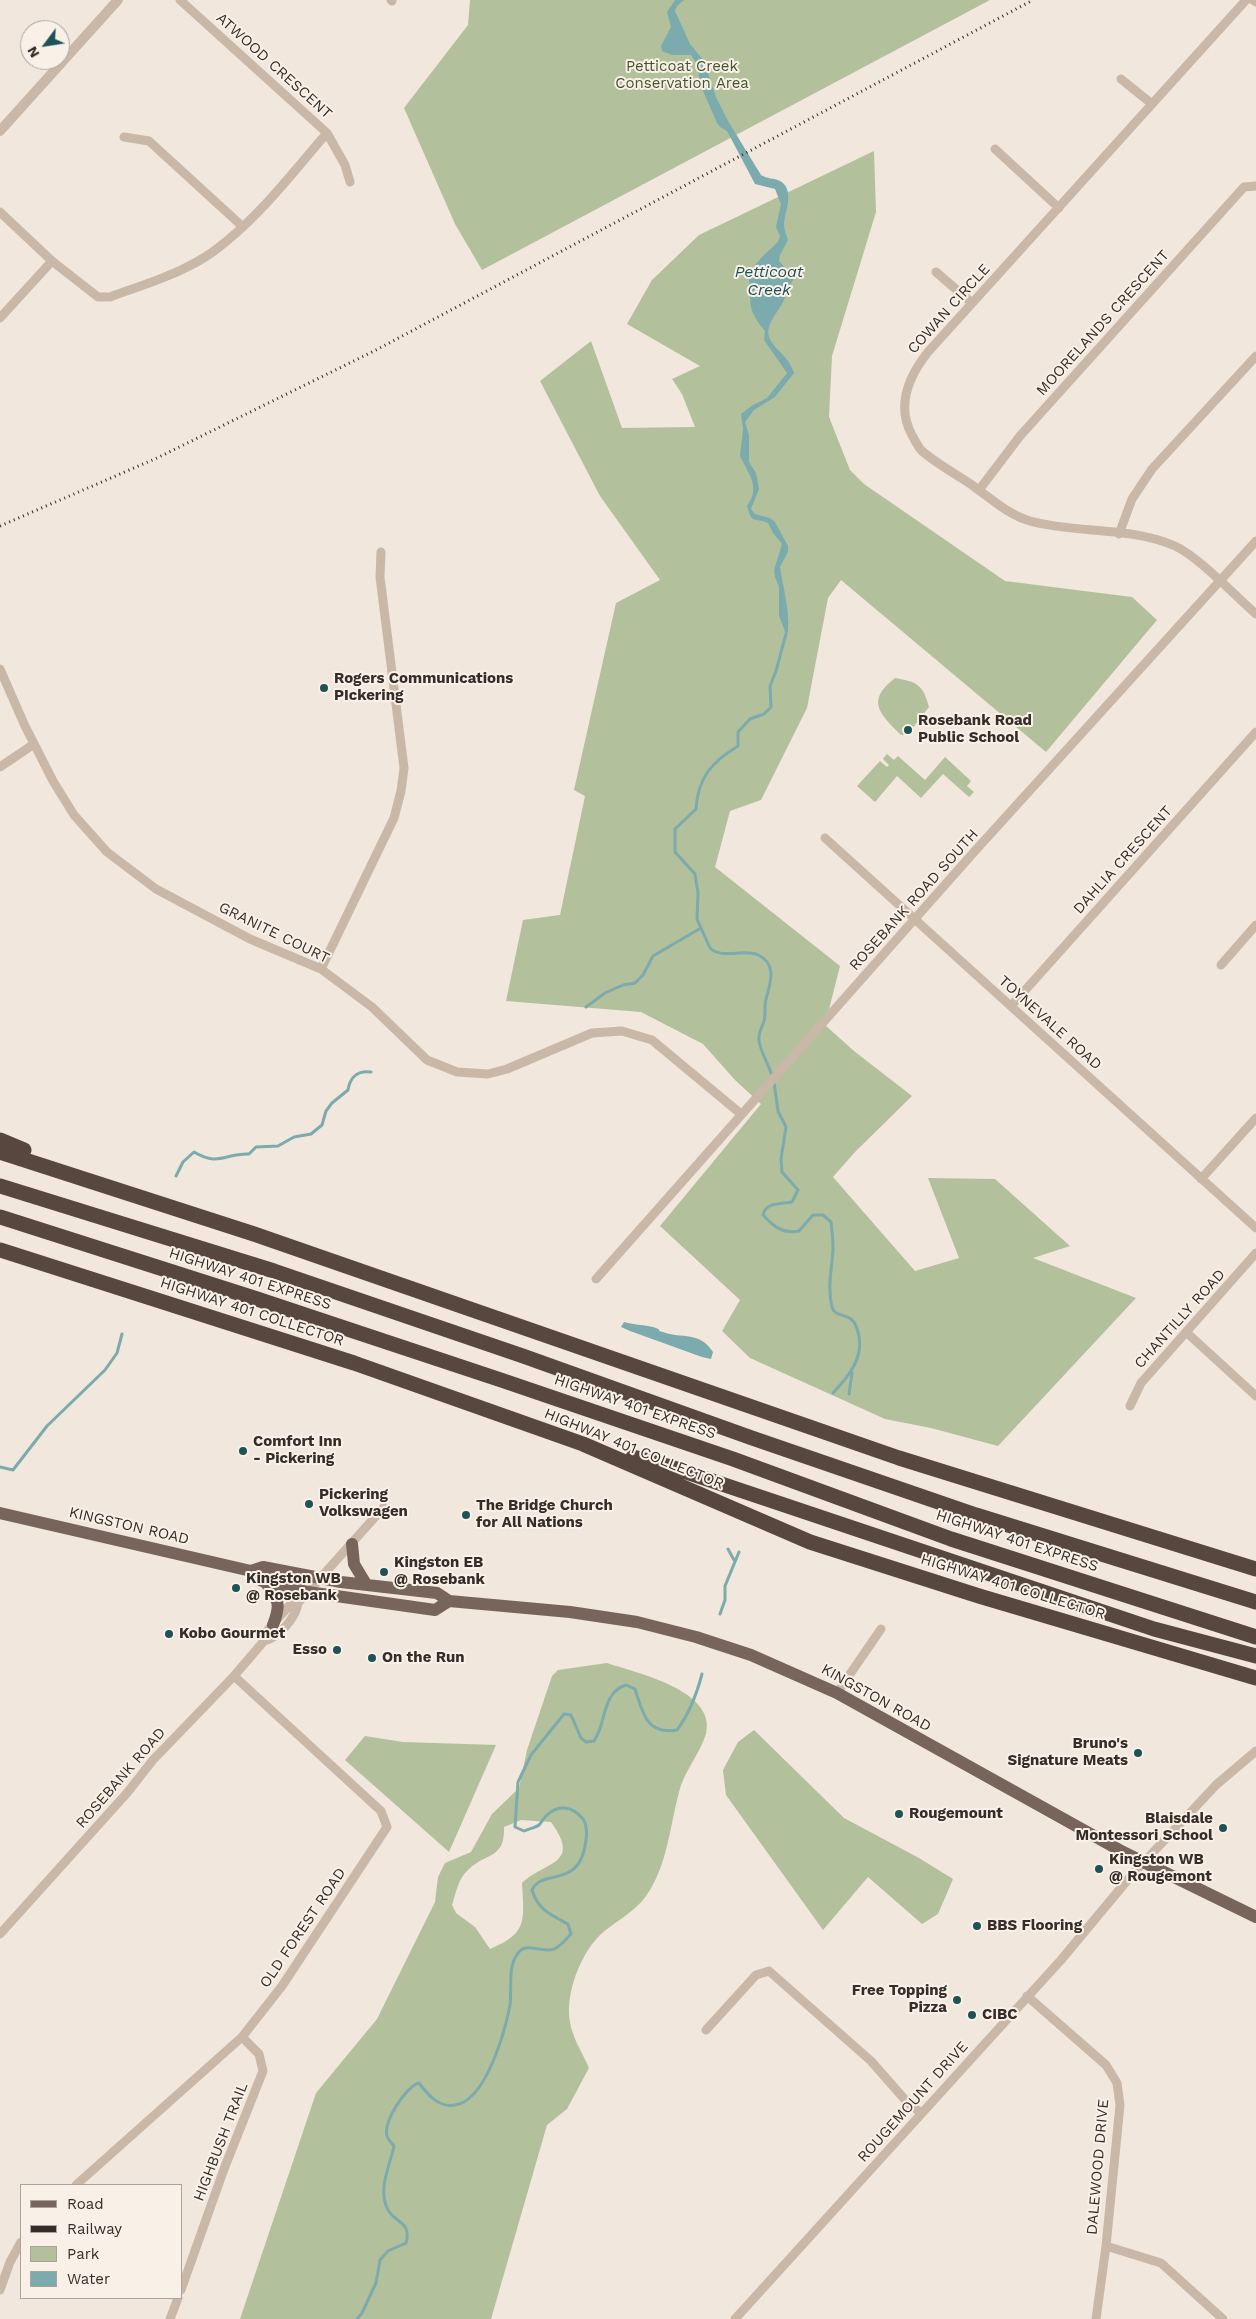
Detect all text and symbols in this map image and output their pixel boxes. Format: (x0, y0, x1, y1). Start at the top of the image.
street label: ATWOOD CRESCENT (212, 9, 336, 123)
north arrow (20, 20, 70, 70)
text: N (23, 44, 43, 61)
park label: Petticoat Creek Conservation Area (615, 58, 749, 93)
street label: MOORELANDS CRESCENT (1033, 247, 1173, 399)
street label: COWAN CIRCLE (904, 260, 994, 358)
water label: Petticoat Creek (735, 262, 803, 300)
place label: Rogers Communications PIckering (334, 670, 513, 705)
marker: Rogers Communications PIckering (318, 682, 330, 694)
place label: Rosebank Road Public School (918, 712, 1032, 747)
marker: Rosebank Road Public School (902, 724, 914, 736)
street label: DAHLIA CRESCENT (1070, 802, 1176, 918)
street label: ROSEBANK ROAD SOUTH (846, 826, 982, 974)
street label: GRANITE COURT (216, 898, 332, 968)
street label: TOYNEVALE ROAD (995, 972, 1105, 1074)
street label: HIGHWAY 401 EXPRESS (167, 1244, 333, 1314)
street label: CHANTILLY ROAD (1131, 1266, 1229, 1372)
street label: HIGHWAY 401 COLLECTOR (158, 1274, 346, 1350)
street label: HIGHWAY 401 EXPRESS (552, 1371, 718, 1443)
street label: HIGHWAY 401 COLLECTOR (542, 1405, 726, 1493)
place label: Comfort Inn - Pickering (253, 1433, 342, 1468)
marker: Comfort Inn - Pickering (237, 1445, 249, 1457)
place label: Pickering Volkswagen (319, 1486, 408, 1521)
place label: The Bridge Church for All Nations (476, 1497, 613, 1532)
marker: Pickering Volkswagen (303, 1498, 315, 1510)
street label: KINGSTON ROAD (67, 1503, 191, 1549)
street label: HIGHWAY 401 EXPRESS (934, 1506, 1100, 1576)
marker: The Bridge Church for All Nations (460, 1509, 472, 1521)
street label: HIGHWAY 401 COLLECTOR (918, 1550, 1108, 1624)
place label: Kingston EB @ Rosebank (394, 1554, 485, 1589)
marker: Kingston EB @ Rosebank (378, 1566, 390, 1578)
place label: Kingston WB @ Rosebank (246, 1570, 341, 1605)
marker: Kingston WB @ Rosebank (230, 1582, 242, 1594)
place label: Kobo Gourmet (179, 1625, 285, 1643)
marker: Kobo Gourmet (163, 1628, 175, 1640)
place label: Esso (293, 1641, 327, 1659)
marker: Esso (331, 1644, 343, 1656)
place label: On the Run (382, 1649, 464, 1667)
marker: On the Run (366, 1652, 378, 1664)
street label: KINGSTON ROAD (818, 1660, 934, 1736)
street label: ROSEBANK ROAD (72, 1724, 170, 1832)
place label: Bruno's Signature Meats (1008, 1735, 1128, 1770)
marker: Bruno's Signature Meats (1132, 1747, 1144, 1759)
place label: Rougemount (909, 1805, 1003, 1823)
marker: Rougemount (893, 1808, 905, 1820)
place label: Blaisdale Montessori School (1076, 1810, 1213, 1845)
marker: Blaisdale Montessori School (1217, 1822, 1229, 1834)
place label: Kingston WB @ Rougemont (1109, 1851, 1212, 1886)
marker: Kingston WB @ Rougemont (1093, 1863, 1105, 1875)
street label: OLD FOREST ROAD (256, 1865, 350, 1991)
place label: BBS Flooring (987, 1917, 1082, 1935)
marker: BBS Flooring (971, 1920, 983, 1932)
place label: Free Topping Pizza (852, 1982, 947, 2017)
marker: Free Topping Pizza (951, 1994, 963, 2006)
place label: CIBC (982, 2006, 1017, 2024)
marker: CIBC (966, 2009, 978, 2021)
street label: ROUGEMOUNT DRIVE (854, 2038, 972, 2166)
street label: HIGHBUSH TRAIL (190, 2080, 252, 2204)
street label: DALEWOOD DRIVE (1083, 2098, 1113, 2236)
legend (20, 2184, 182, 2299)
text: Road (67, 2195, 104, 2213)
text: Railway (67, 2220, 122, 2238)
text: Park (67, 2245, 99, 2263)
text: Water (67, 2270, 110, 2288)

